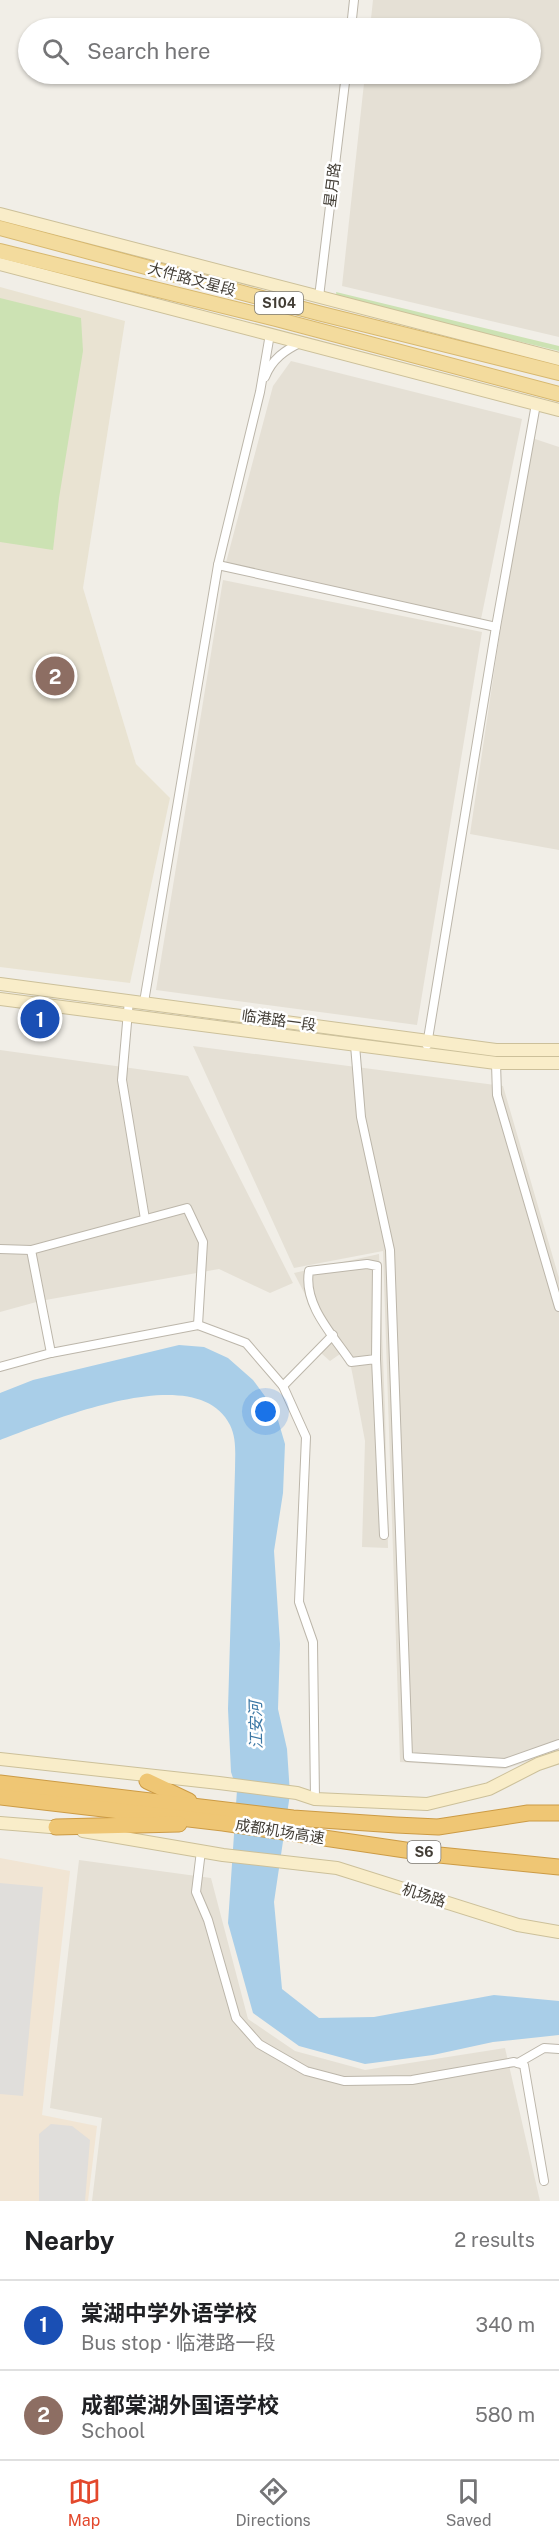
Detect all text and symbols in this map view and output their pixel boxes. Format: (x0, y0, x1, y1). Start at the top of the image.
search box (18, 18, 541, 84)
icon: search (39, 35, 72, 68)
text: Search here (87, 38, 211, 64)
street label: 星月路 (321, 162, 343, 208)
street label: 大件路文星段 (146, 259, 238, 299)
road number: S104 (255, 292, 303, 314)
pin: 2 (36, 654, 74, 698)
pin: 1 (20, 996, 60, 1042)
street label: 临港路一段 (241, 1006, 317, 1034)
your location (251, 1397, 280, 1426)
water label: 江安河 (246, 1698, 266, 1749)
street label: 成都机场高速 (234, 1816, 326, 1846)
road number: S6 (408, 1841, 440, 1863)
street label: 机场路 (400, 1880, 448, 1910)
text: Nearby (24, 2225, 114, 2256)
text: 2 results (454, 2228, 535, 2252)
text: 棠湖中学外语学校 (81, 2300, 257, 2326)
text: 1 (39, 2313, 48, 2337)
text: 340 m (475, 2313, 535, 2337)
text: Bus stop · 临港路一段 (81, 2331, 276, 2355)
text: 成都棠湖外国语学校 (81, 2392, 279, 2418)
text: 2 (37, 2403, 50, 2427)
text: 580 m (475, 2403, 535, 2427)
text: School (81, 2419, 145, 2443)
tab: Map (68, 2475, 101, 2530)
tab: Directions (236, 2475, 311, 2530)
tab: Saved (446, 2475, 491, 2530)

